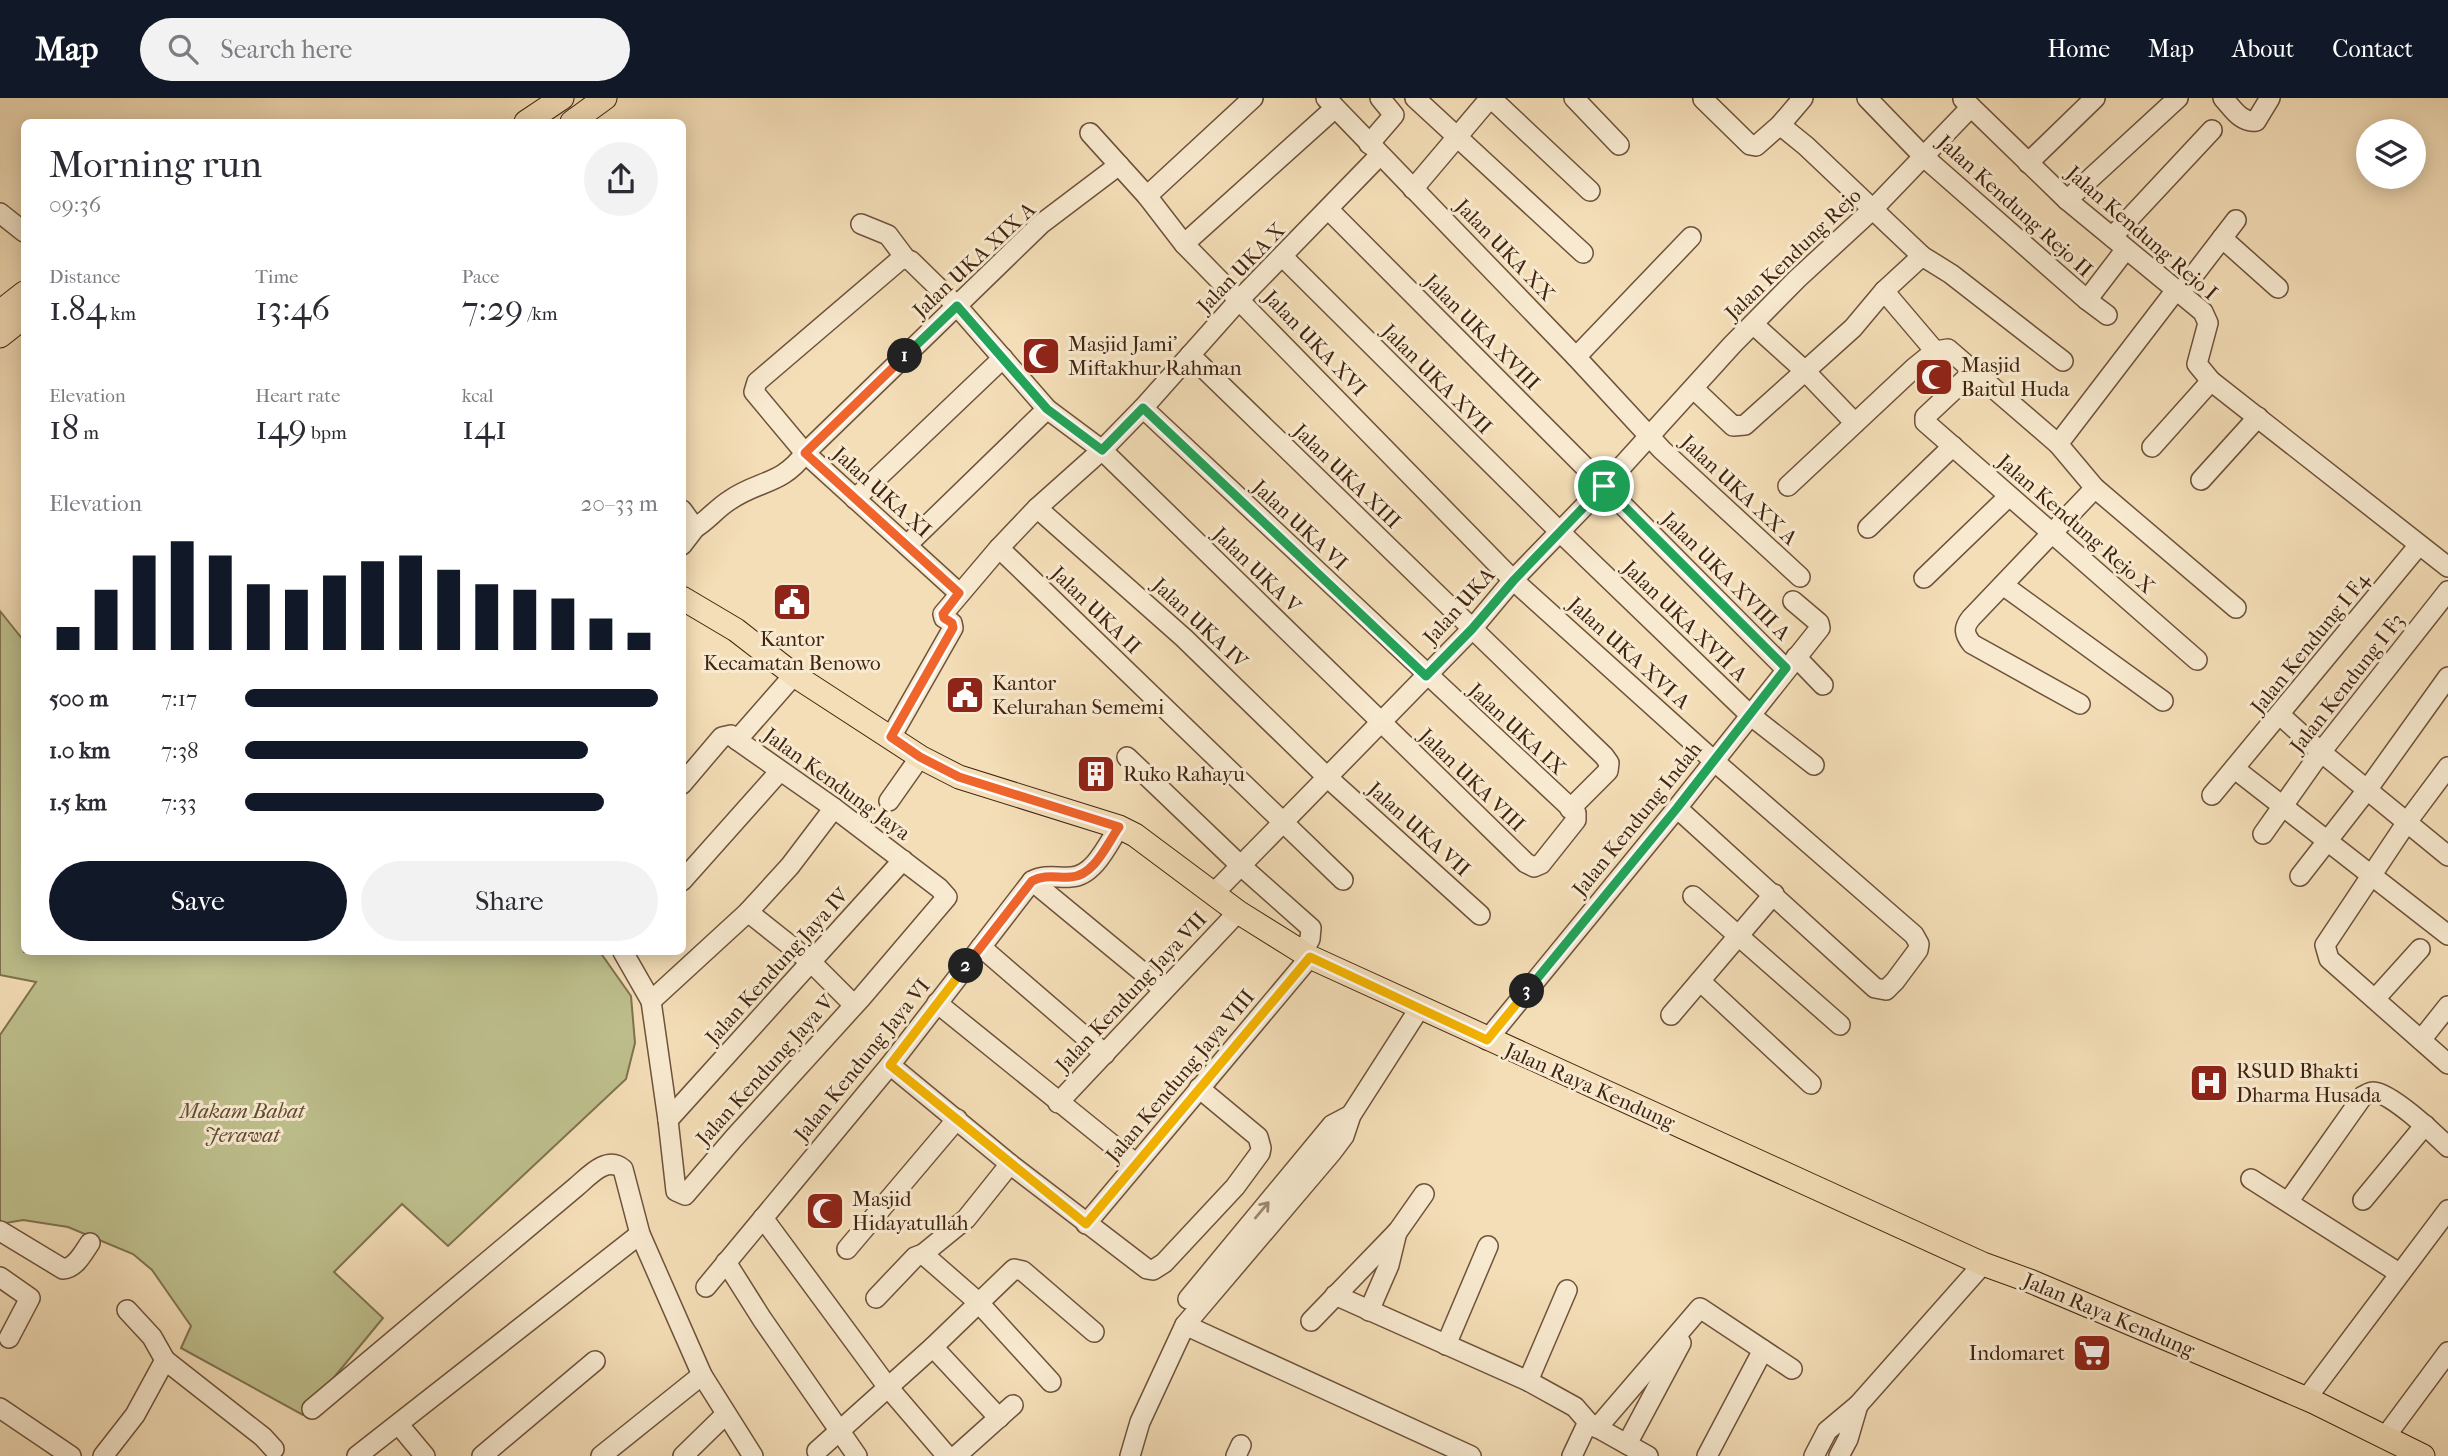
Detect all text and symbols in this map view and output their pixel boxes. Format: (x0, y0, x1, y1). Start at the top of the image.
search box (140, 18, 630, 81)
text: Map (35, 30, 98, 69)
icon: search (164, 30, 202, 68)
text: Search here (220, 34, 352, 65)
text: Home (2048, 35, 2110, 63)
text: Map (2148, 35, 2194, 63)
text: About (2232, 35, 2294, 63)
text: Contact (2332, 35, 2413, 63)
map controls (2356, 119, 2426, 189)
button: layers (2356, 119, 2426, 189)
street label: Jalan Kendung Rejo II (1931, 129, 2097, 282)
text: Morning run (49, 142, 262, 187)
button: share (584, 142, 658, 216)
street label: Jalan Kendung Rejo I (2060, 160, 2222, 305)
street label: Jalan Kendung Rejo (1719, 183, 1866, 326)
text: 09:36 (49, 191, 101, 218)
street label: Jalan UKA XX (1449, 193, 1560, 306)
street label: Jalan UKA XIX A (907, 197, 1040, 324)
street label: Jalan UKA X (1191, 218, 1290, 319)
text: Distance (49, 266, 120, 288)
text: Time (255, 266, 299, 288)
text: Pace (462, 266, 500, 288)
street label: Jalan UKA XVIII (1419, 269, 1545, 395)
street label: Jalan UKA XVI (1257, 284, 1371, 401)
text: 1.84 (49, 288, 106, 329)
text: 13:46 (255, 288, 330, 329)
text: 7:29 (462, 288, 523, 329)
text: km (106, 303, 136, 325)
text: /km (523, 303, 558, 325)
street label: Jalan UKA XVII (1377, 319, 1497, 439)
place label: Masjid Jami' Miftakhur Rahman (1068, 332, 1242, 380)
mosque icon: Masjid Jami' Miftakhur Rahman (1020, 335, 1062, 377)
pin: 1 (888, 338, 922, 374)
text: 1 (901, 344, 908, 366)
place label: Masjid Baitul Huda (1961, 353, 2070, 401)
mosque icon: Masjid Baitul Huda (1913, 356, 1955, 398)
text: Elevation (49, 385, 126, 407)
text: Heart rate (255, 385, 340, 407)
text: kcal (462, 385, 494, 407)
text: 18 (49, 407, 79, 448)
text: 149 (255, 407, 307, 448)
text: 141 (462, 407, 507, 448)
street label: Jalan UKA XIII (1287, 417, 1406, 533)
text: m (79, 422, 99, 444)
text: bpm (307, 422, 347, 444)
street label: Jalan UKA XX A (1674, 429, 1802, 550)
street label: Jalan UKA XI (827, 440, 936, 542)
street label: Jalan Kendung Rejo X (1991, 448, 2160, 599)
pin (1574, 456, 1634, 516)
icon: arrive (1585, 467, 1623, 505)
street label: Jalan UKA VI (1247, 475, 1353, 575)
text: Elevation (49, 490, 142, 517)
text: 20–33 m (581, 490, 658, 517)
street label: Jalan UKA XVIII A (1655, 505, 1796, 646)
street label: Jalan UKA V (1208, 522, 1306, 618)
street label: Jalan UKA XVII A (1616, 554, 1752, 687)
street label: Jalan UKA II (1045, 560, 1146, 659)
street label: Jalan UKA (1417, 563, 1500, 651)
street label: Jalan Kendung I F4 (2245, 567, 2375, 720)
street label: Jalan UKA IV (1146, 572, 1253, 674)
public building icon: Kantor Kecamatan Benowo (771, 581, 813, 623)
street label: Jalan UKA XVI A (1562, 591, 1695, 714)
street label: Jalan Kendung I F3 (2284, 608, 2409, 759)
place label: Kantor Kecamatan Benowo (703, 627, 881, 675)
place label: Kantor Kelurahan Sememi (992, 671, 1164, 719)
public building icon: Kantor Kelurahan Sememi (944, 674, 986, 716)
street label: Jalan UKA IX (1462, 677, 1571, 780)
text: 500 m (49, 685, 108, 712)
text: 7:17 (161, 685, 197, 712)
street label: Jalan Kendung Jaya (757, 722, 915, 845)
street label: Jalan UKA VIII (1414, 723, 1530, 837)
text: 1.0 km (49, 737, 110, 764)
text: 7:38 (161, 737, 199, 764)
street label: Jalan Kendung Indah (1566, 737, 1707, 902)
building icon: Ruko Rahayu (1075, 753, 1117, 795)
place label: Ruko Rahayu (1123, 762, 1245, 786)
street label: Jalan UKA VII (1363, 776, 1475, 882)
text: 1.5 km (49, 789, 107, 816)
text: 7:33 (161, 789, 197, 816)
button: Save (49, 861, 347, 941)
button: Share (361, 861, 658, 941)
street label: Jalan Kendung Jaya IV (699, 882, 854, 1051)
street label: Jalan Kendung Jaya VII (1049, 907, 1211, 1078)
pin: 2 (948, 948, 984, 984)
text: 2 (961, 954, 970, 976)
street label: Jalan Kendung Jaya VI (788, 974, 935, 1148)
pin: 3 (1510, 974, 1544, 1008)
text: 3 (1523, 979, 1530, 1001)
street label: Jalan Kendung Jaya VIII (1099, 985, 1259, 1169)
street label: Jalan Kendung Jaya V (690, 989, 840, 1151)
street label: Jalan Raya Kendung (1499, 1037, 1679, 1135)
place label: RSUD Bhakti Dharma Husada (2236, 1059, 2381, 1107)
hospital icon: RSUD Bhakti Dharma Husada (2188, 1062, 2230, 1104)
park label: Makam Babat Jerawat (178, 1099, 306, 1147)
place label: Masjid Hidayatullah (852, 1187, 969, 1235)
mosque icon: Masjid Hidayatullah (804, 1190, 846, 1232)
one-way arrow (1253, 1201, 1269, 1219)
street label: Jalan Raya Kendung (2018, 1267, 2199, 1362)
supermarket icon: Indomaret (2071, 1332, 2113, 1374)
place label: Indomaret (1969, 1341, 2066, 1365)

